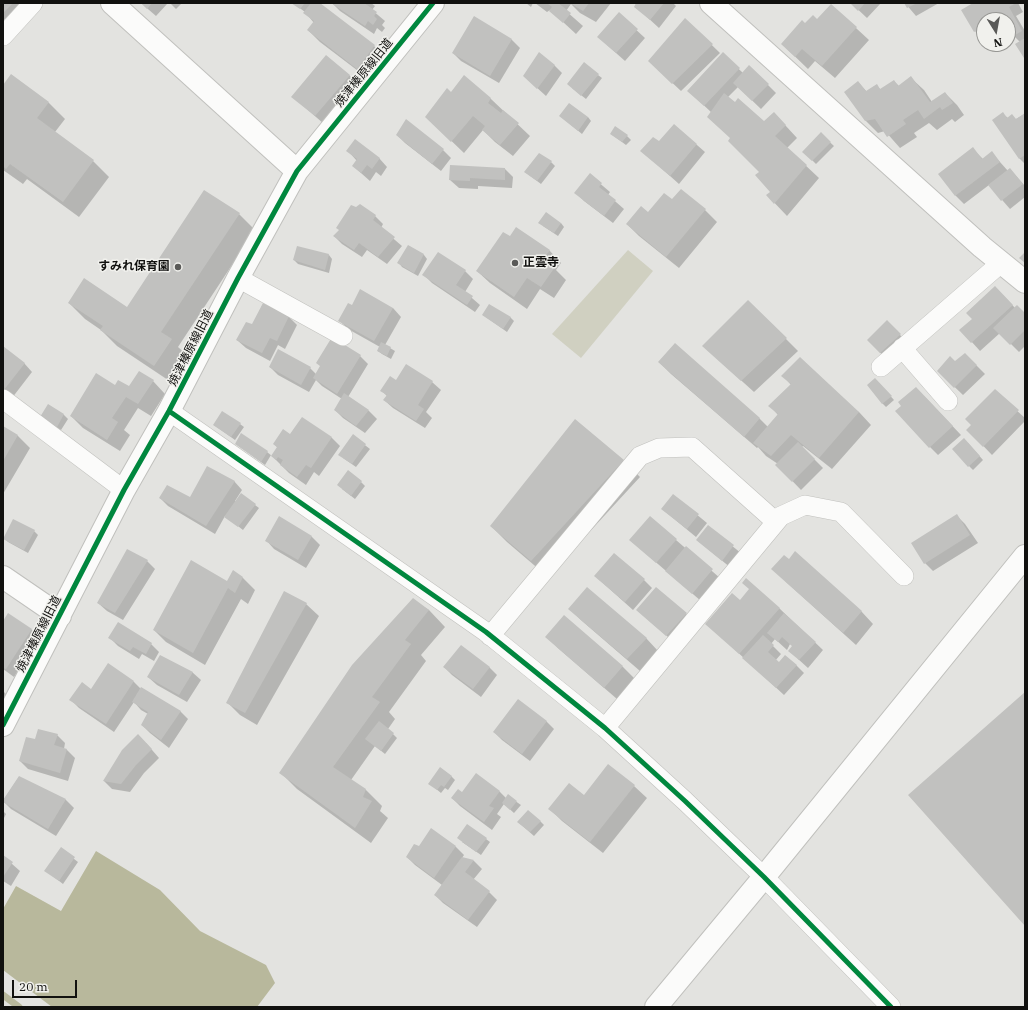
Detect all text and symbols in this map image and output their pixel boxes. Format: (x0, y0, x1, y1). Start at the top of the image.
north arrow (976, 12, 1016, 52)
text: N (992, 35, 1004, 50)
street label: 焼津榛原線旧道 (332, 36, 396, 110)
place label: 正雲寺 (523, 256, 559, 270)
marker: 正雲寺 (510, 258, 520, 268)
place label: すみれ保育園 (98, 260, 170, 274)
marker: すみれ保育園 (173, 262, 183, 272)
street label: 焼津榛原線旧道 (166, 307, 216, 389)
street label: 焼津榛原線旧道 (14, 593, 64, 675)
scale bar (14, 972, 79, 998)
text: 20 m (19, 979, 48, 994)

